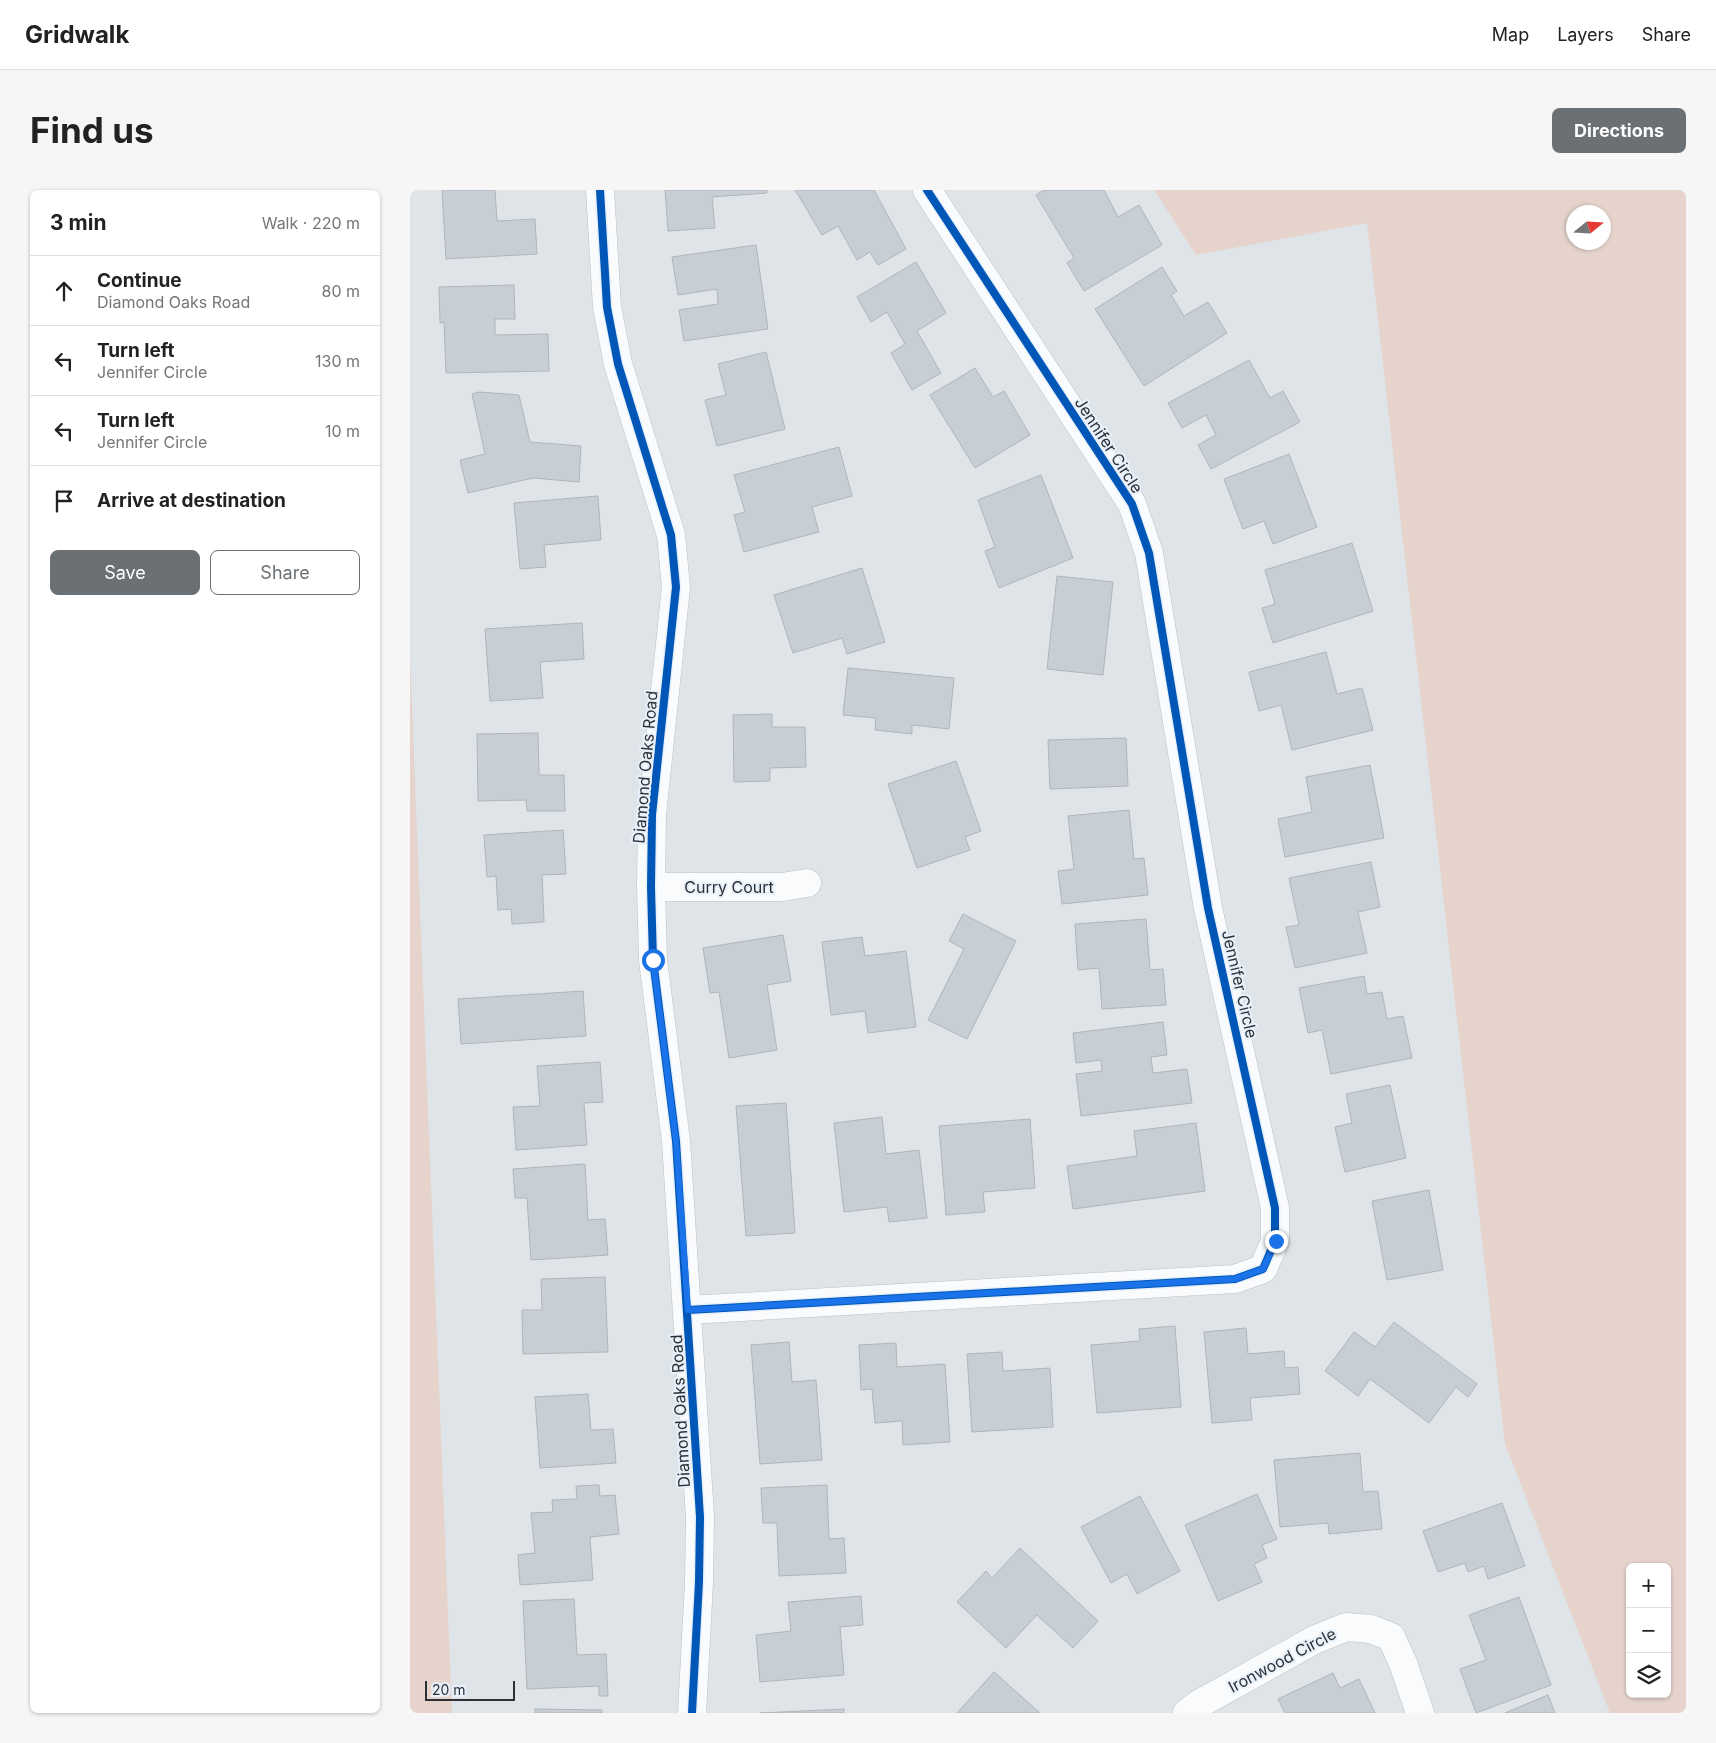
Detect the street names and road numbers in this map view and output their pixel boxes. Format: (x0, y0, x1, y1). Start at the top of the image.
street label: Jennifer Circle (1071, 393, 1147, 497)
street label: Diamond Oaks Road (628, 690, 662, 844)
street label: Curry Court (684, 877, 774, 897)
street label: Jennifer Circle (1218, 928, 1262, 1040)
street label: Diamond Oaks Road (666, 1334, 694, 1488)
street label: Ironwood Circle (1225, 1623, 1339, 1697)

